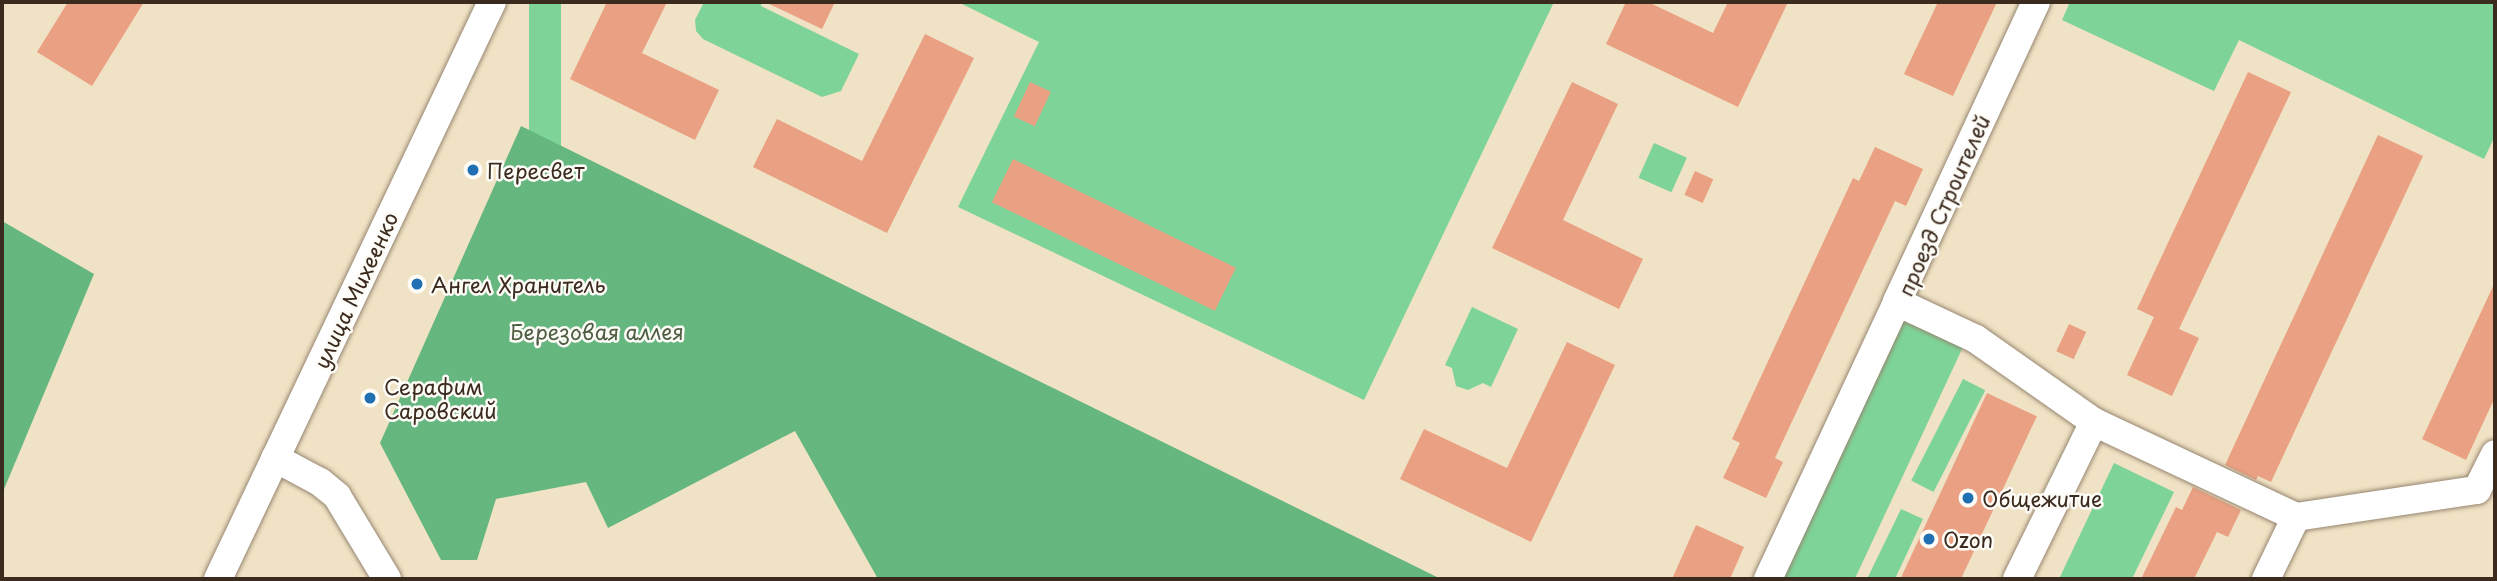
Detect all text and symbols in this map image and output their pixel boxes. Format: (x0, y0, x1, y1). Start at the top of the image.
street label: проезд Строителей (1892, 110, 1994, 300)
place label: Пересвет (487, 157, 584, 183)
marker: Пересвет (465, 162, 481, 178)
street label: улица Михеенко (307, 207, 403, 373)
place label: Ангел Хранитель (431, 271, 606, 297)
marker: Ангел Хранитель (409, 276, 425, 292)
park label: Березовая аллея (510, 318, 684, 344)
place label: Серафим Саровский (384, 373, 497, 423)
marker: Серафим Саровский (362, 390, 378, 406)
place label: Общежитие (1982, 485, 2102, 511)
marker: Общежитие (1960, 490, 1976, 506)
place label: Ozon (1943, 526, 1993, 552)
marker: Ozon (1921, 531, 1937, 547)

